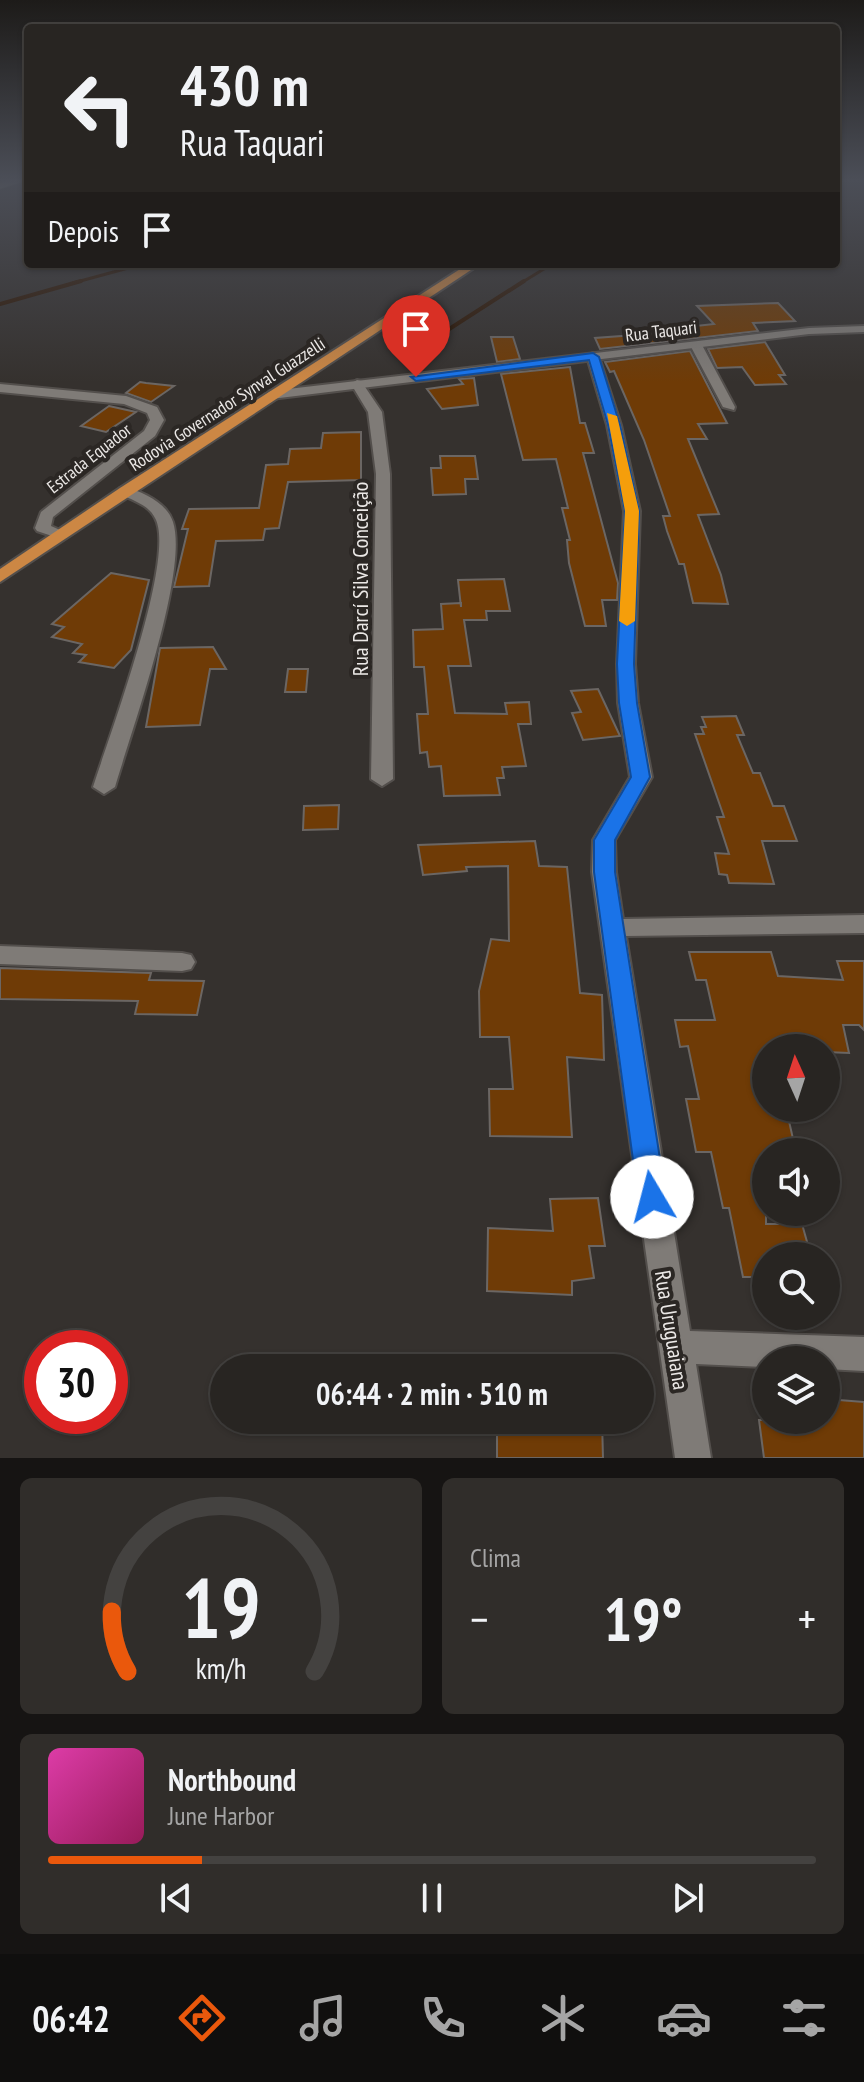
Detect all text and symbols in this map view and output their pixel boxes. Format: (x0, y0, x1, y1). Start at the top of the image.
text: 430 m (180, 49, 309, 121)
icon: left (48, 56, 152, 160)
text: Rua Taquari (180, 119, 325, 166)
icon: arrive (135, 208, 179, 252)
text: Depois (48, 211, 119, 250)
pin (382, 295, 450, 377)
icon: arrive (394, 307, 438, 351)
street label: Rua Taquari (624, 315, 698, 347)
street label: Rodovia Governador Synval Guazzelli (125, 332, 329, 476)
street label: Estrada Equador (42, 418, 136, 498)
street label: Rua Darcí Silva Conceição (346, 482, 374, 676)
north arrow (752, 1034, 840, 1122)
map controls (752, 1034, 840, 1434)
button: sound (752, 1138, 840, 1226)
position arrow (610, 1155, 694, 1239)
button: search (752, 1242, 840, 1330)
street label: Rua Uruguaiana (649, 1268, 695, 1392)
speed limit sign: 30 (24, 1330, 128, 1434)
button: layers (752, 1346, 840, 1434)
text: 06:44 · 2 min · 510 m (316, 1374, 548, 1413)
text: Clima (470, 1541, 521, 1574)
text: 19 (181, 1553, 261, 1661)
text: 19° (603, 1580, 683, 1658)
text: − (470, 1590, 488, 1647)
text: + (798, 1590, 816, 1647)
text: km/h (196, 1650, 246, 1687)
text: Northbound (168, 1760, 296, 1799)
text: June Harbor (168, 1799, 274, 1832)
icon: previous (154, 1876, 198, 1920)
icon: pause (410, 1876, 454, 1920)
icon: next (666, 1876, 710, 1920)
icon: directions (174, 1990, 230, 2046)
icon: music (295, 1990, 351, 2046)
icon: phone (415, 1990, 471, 2046)
icon: climate (535, 1990, 591, 2046)
icon: car (656, 1990, 712, 2046)
icon: filters (776, 1990, 832, 2046)
text: 06:42 (32, 1995, 110, 2042)

